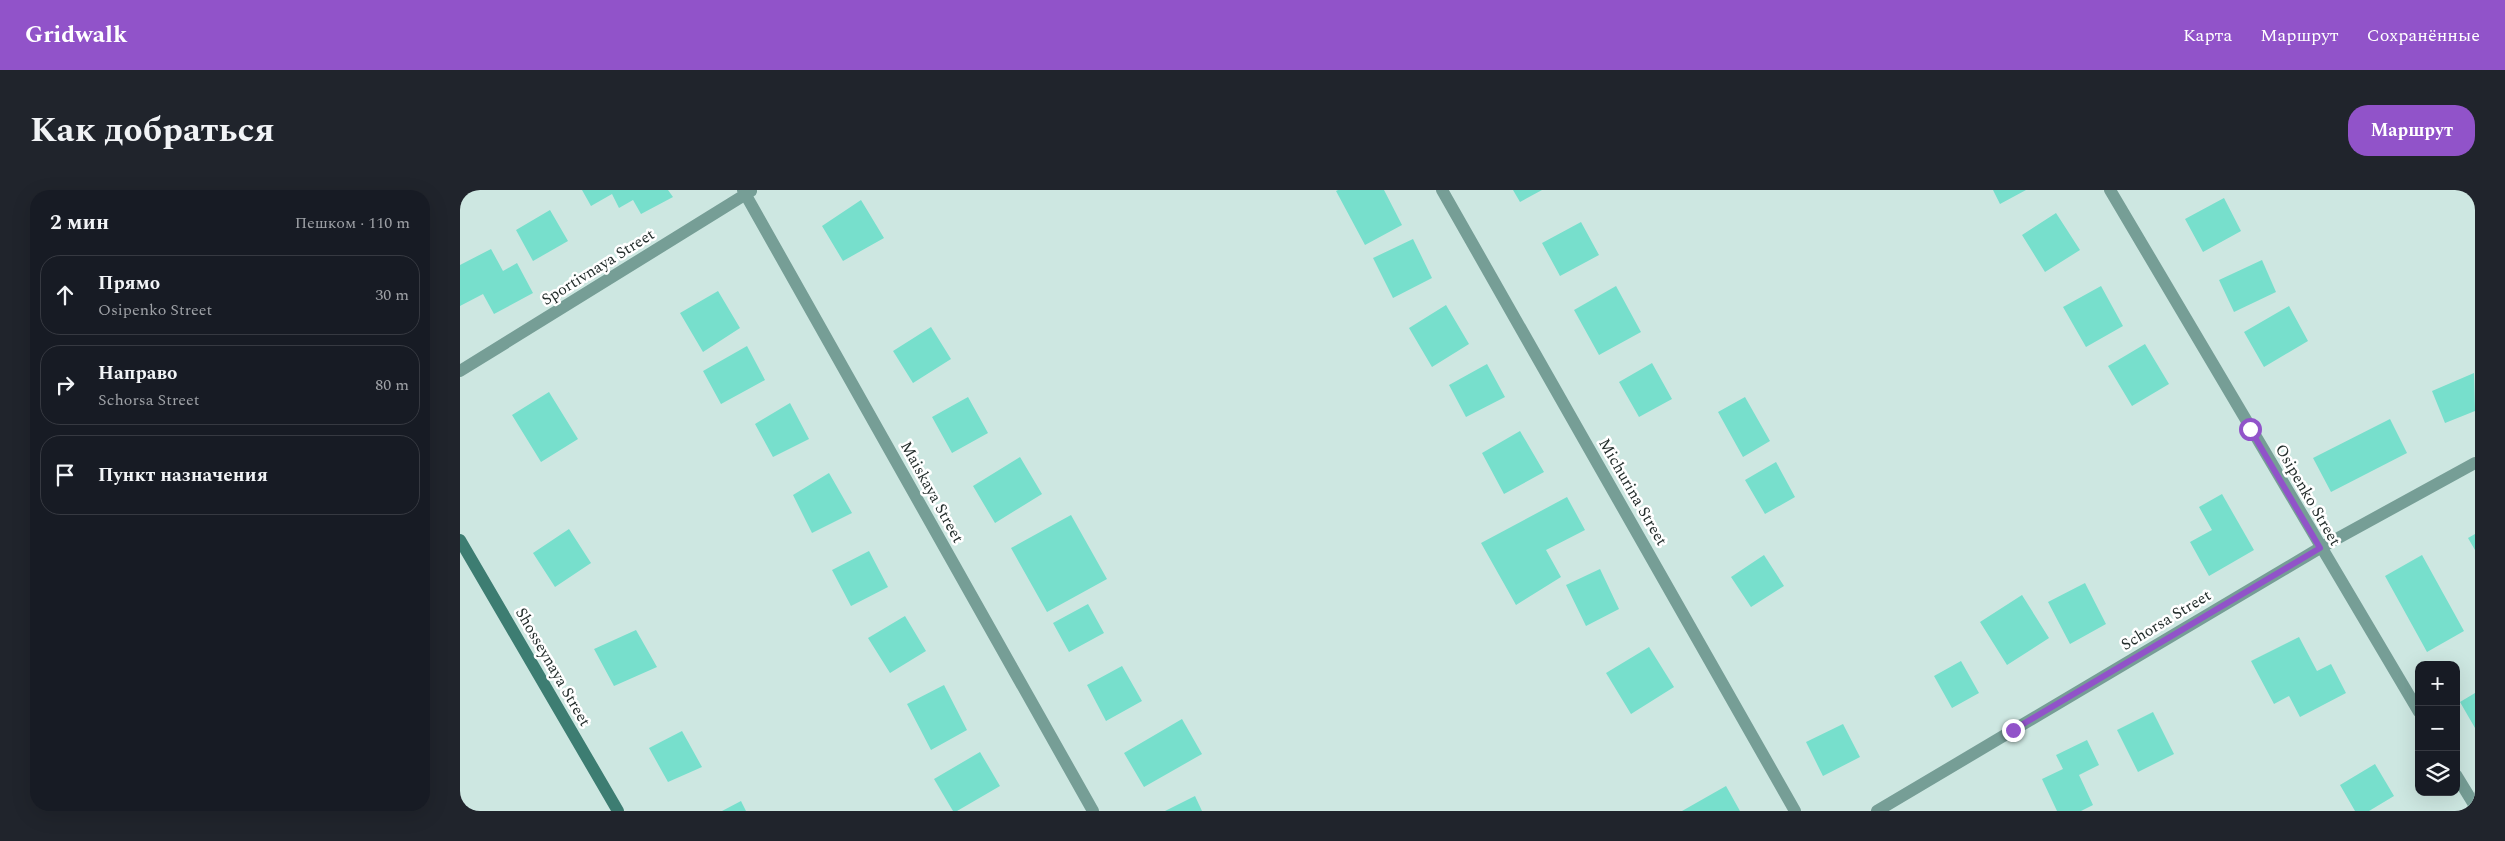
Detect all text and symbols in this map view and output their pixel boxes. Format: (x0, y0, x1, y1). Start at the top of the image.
text: Gridwalk (25, 17, 127, 53)
text: Карта (2183, 22, 2232, 49)
text: Маршрут (2260, 22, 2339, 49)
text: Сохранённые (2367, 22, 2480, 49)
text: Как добраться (30, 104, 275, 157)
button: Маршрут (2348, 105, 2475, 156)
text: 2 мин (50, 207, 109, 239)
text: Пешком · 110 m (295, 211, 410, 235)
street label: Sportivnaya Street (537, 222, 660, 311)
text: Прямо (98, 269, 160, 298)
icon: ahead (51, 281, 79, 309)
text: 30 m (375, 283, 409, 307)
text: Osipenko Street (98, 298, 212, 322)
text: Направо (98, 359, 177, 388)
icon: right (51, 371, 79, 399)
text: 80 m (375, 373, 409, 397)
text: Schorsa Street (98, 388, 200, 412)
route start (2239, 418, 2262, 441)
street label: Michurina Street (1592, 434, 1674, 551)
street label: Maiskaya Street (894, 437, 970, 548)
street label: Osipenko Street (2269, 440, 2347, 551)
icon: arrive (51, 461, 79, 489)
text: Пункт назначения (98, 461, 268, 490)
street label: Schorsa Street (2116, 583, 2216, 656)
street label: Shosseynaya Street (509, 603, 597, 731)
map controls (2415, 661, 2460, 796)
button: + (2415, 661, 2460, 706)
button: − (2415, 706, 2460, 751)
route end (2002, 719, 2025, 742)
button: layers (2415, 751, 2460, 796)

